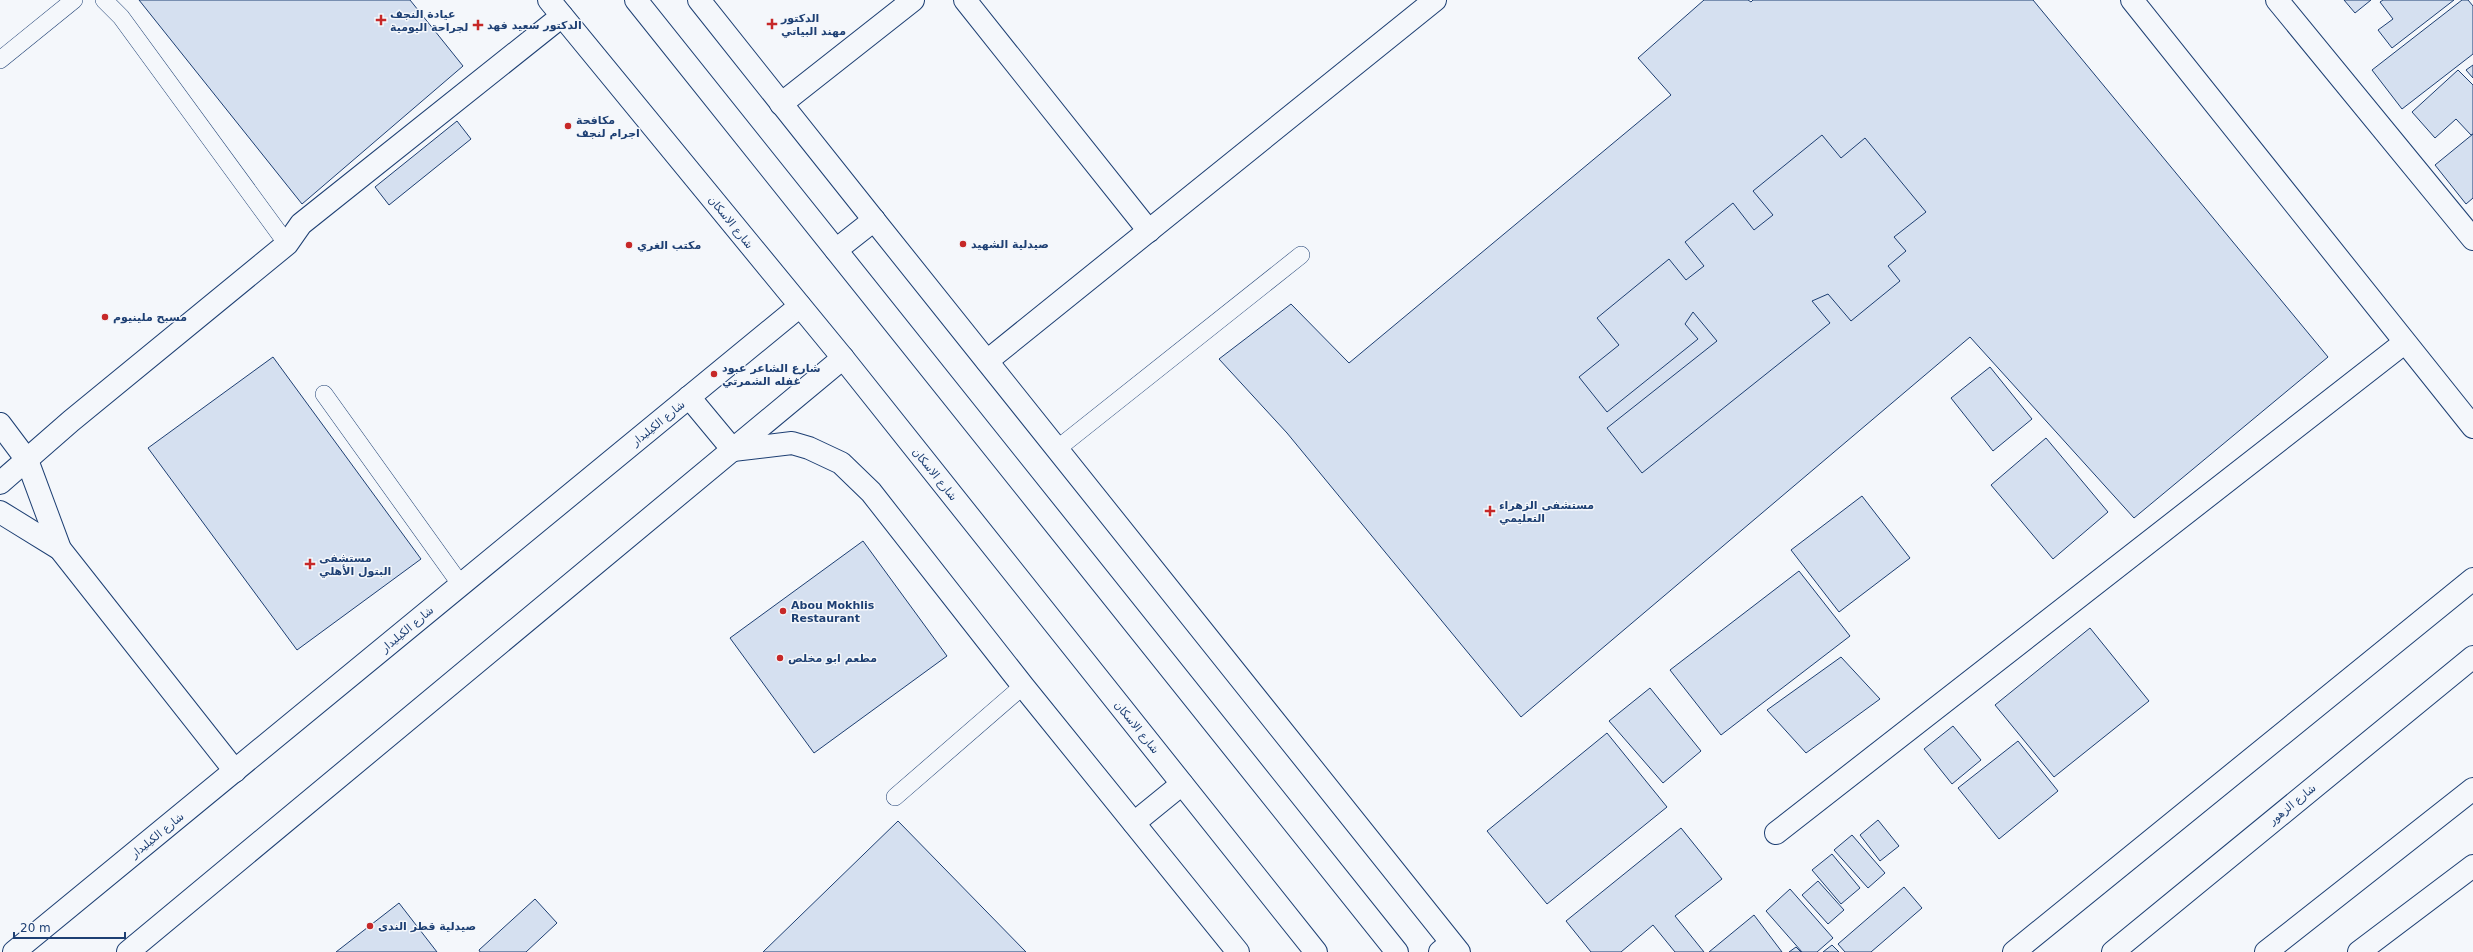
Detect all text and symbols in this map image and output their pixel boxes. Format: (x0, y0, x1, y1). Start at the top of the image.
place label: عيادة النجف لجراحة اليومية (390, 8, 468, 34)
place label: الدكتور مهند البياتي (780, 12, 846, 38)
marker: عيادة النجف لجراحة اليومية (375, 14, 387, 26)
marker: الدكتور مهند البياتي (766, 18, 778, 30)
marker: الدكتور سعيد فهد (472, 19, 484, 31)
place label: الدكتور سعيد فهد (487, 19, 582, 32)
place label: مکافحة اجرام لنجف (576, 114, 640, 140)
marker: مکافحة اجرام لنجف (563, 121, 573, 131)
street label: شارع الاسكان (705, 193, 756, 251)
place label: صيدلية الشهيد (971, 238, 1049, 251)
place label: مكتب الغري (637, 239, 701, 252)
marker: صيدلية الشهيد (958, 239, 968, 249)
marker: مكتب الغري (624, 240, 634, 250)
place label: مسبح ملينيوم (113, 311, 187, 324)
marker: مسبح ملينيوم (100, 312, 110, 322)
place label: شارع الشاعر عبود غفله الشمرتي (722, 362, 821, 388)
marker: شارع الشاعر عبود غفله الشمرتي (709, 369, 719, 379)
street label: شارع الكيليدار (628, 398, 688, 449)
street label: شارع الاسكان (909, 445, 960, 503)
place label: مستشفى الزهراء التعليمي (1499, 499, 1594, 525)
marker: مستشفى الزهراء التعليمي (1484, 505, 1496, 517)
place label: مستشفى البتول الأهلي (319, 552, 391, 578)
marker: مستشفى البتول الأهلي (304, 558, 316, 570)
place label: Abou Mokhlis Restaurant (791, 599, 875, 625)
street label: شارع الكيليدار (378, 604, 436, 656)
marker: Abou Mokhlis Restaurant (778, 606, 788, 616)
place label: مطعم ابو مخلص (788, 652, 877, 665)
marker: مطعم ابو مخلص (775, 653, 785, 663)
street label: شارع الاسكان (1111, 698, 1162, 756)
street label: شارع الزهور (2265, 781, 2319, 828)
street label: شارع الكيليدار (127, 810, 187, 861)
scale bar (14, 914, 125, 940)
place label: صيدلية قطر الندى (378, 920, 476, 933)
text: 20 m (20, 921, 51, 935)
marker: صيدلية قطر الندى (365, 921, 375, 931)

